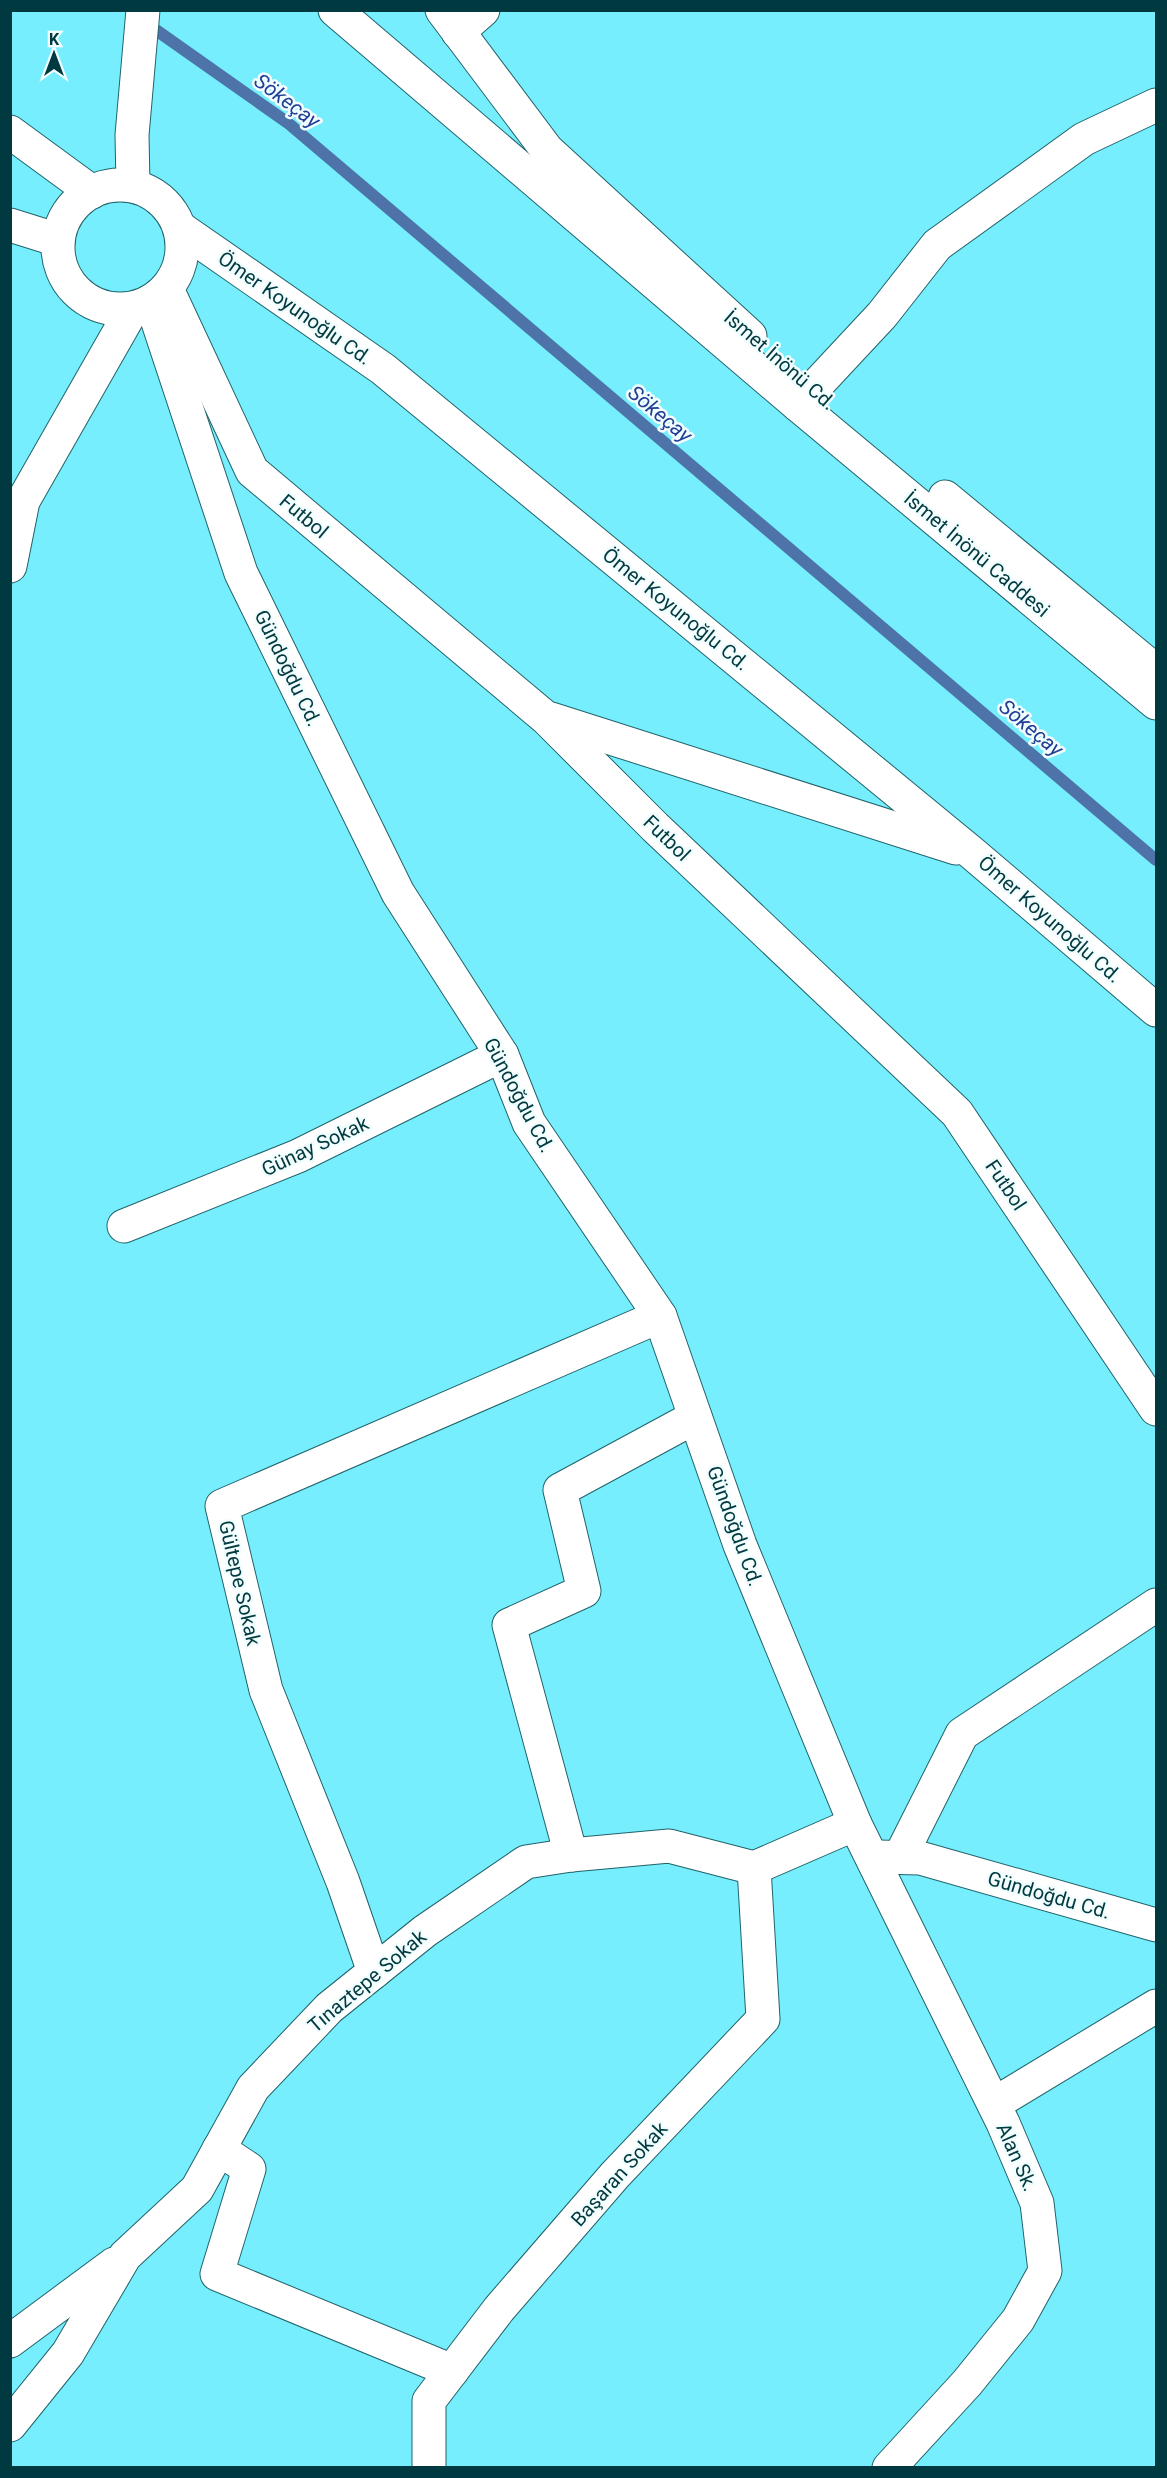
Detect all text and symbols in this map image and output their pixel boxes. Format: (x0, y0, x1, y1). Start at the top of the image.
north arrow (24, 24, 84, 84)
text: K (49, 30, 60, 49)
water label: Sökeçay (249, 69, 326, 134)
street label: Ömer Koyunoğlu Cd. (214, 246, 376, 370)
street label: İsmet İnönü Cd. (719, 305, 841, 415)
water label: Sökeçay (623, 380, 698, 448)
street label: İsmet İnönü Caddesi (899, 486, 1055, 622)
street label: Futbol (275, 489, 333, 543)
street label: Ömer Koyunoğlu Cd. (598, 542, 754, 676)
street label: Gündoğdu Cd. (249, 606, 327, 730)
water label: Sökeçay (994, 694, 1069, 762)
street label: Futbol (639, 810, 695, 866)
street label: Ömer Koyunoğlu Cd. (974, 850, 1126, 988)
street label: Gündoğdu Cd. (479, 1034, 559, 1156)
street label: Günay Sokak (258, 1110, 373, 1181)
street label: Futbol (980, 1155, 1032, 1215)
street label: Gündoğdu Cd. (702, 1462, 768, 1590)
street label: Gültepe Sokak (214, 1518, 266, 1649)
street label: Gündoğdu Cd. (985, 1866, 1113, 1924)
street label: Tınaztepe Sokak (303, 1924, 432, 2037)
street label: Başaran Sokak (566, 2116, 673, 2231)
street label: Alan Sk. (991, 2119, 1043, 2195)

